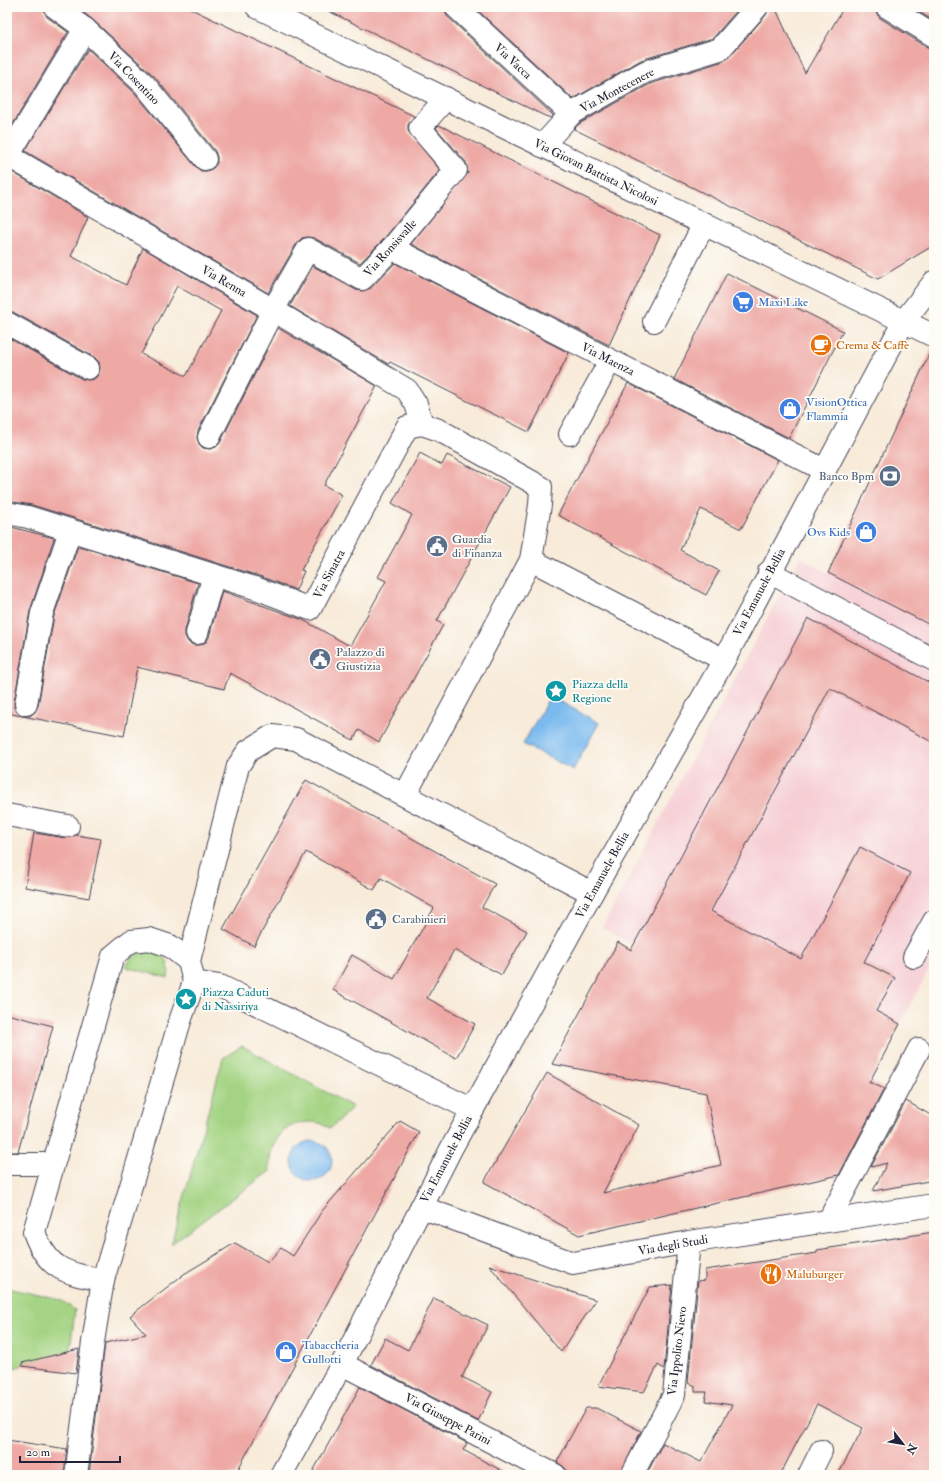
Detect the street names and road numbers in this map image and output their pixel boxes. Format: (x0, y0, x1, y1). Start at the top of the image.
street label: Via Vacca (491, 40, 535, 83)
street label: Via Cosentino (105, 49, 163, 108)
street label: Via Montecenere (578, 65, 657, 116)
street label: Via Giovan Battista Nicolosi (531, 136, 660, 209)
street label: Via Ronsisvalle (361, 217, 420, 280)
street label: Via Renna (198, 262, 250, 301)
street label: Via Maenza (579, 340, 638, 380)
street label: Via Emanuele Bellia (730, 545, 789, 639)
street label: Via Sinatra (310, 546, 349, 601)
street label: Via Emanuele Bellia (572, 828, 633, 921)
street label: Via Emanuele Bellia (417, 1112, 476, 1206)
street label: Via degli Studi (637, 1232, 709, 1259)
street label: Via Ippolito Nievo (665, 1305, 690, 1397)
street label: Via Giuseppe Parini (402, 1390, 494, 1449)

